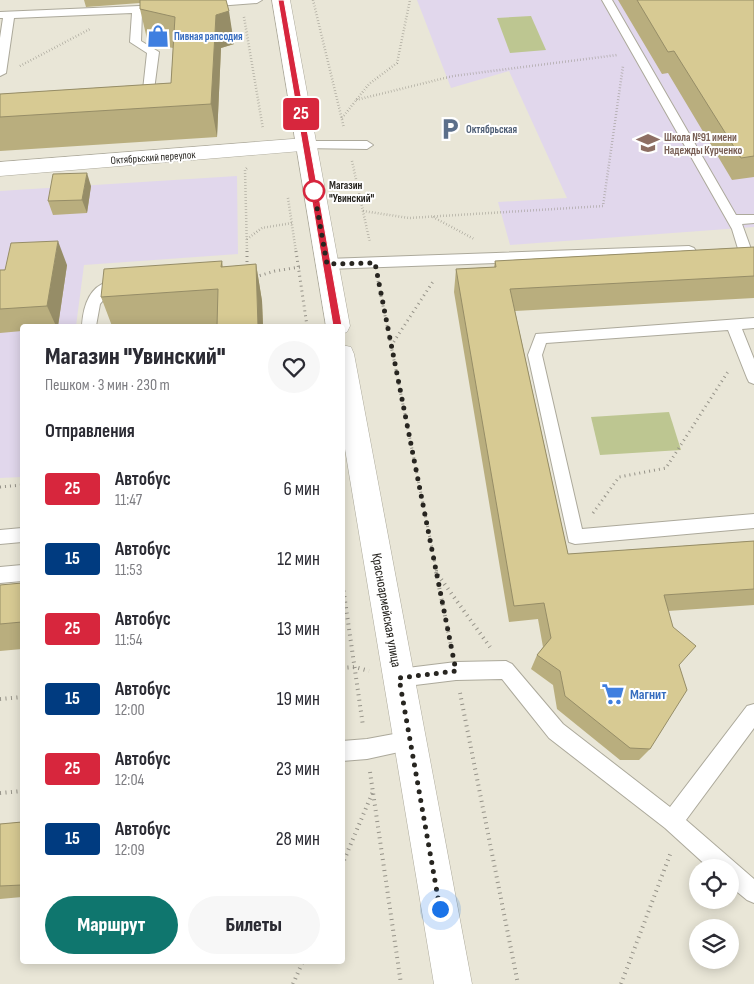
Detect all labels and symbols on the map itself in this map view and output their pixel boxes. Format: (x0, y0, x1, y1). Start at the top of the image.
shop icon: Пивная рапсодия (145, 23, 171, 49)
place label: Пивная рапсодия (174, 30, 243, 43)
line badge: 25 (278, 98, 324, 130)
parking icon: Октябрьская (437, 116, 463, 142)
place label: Октябрьская (466, 123, 518, 136)
school or university icon: Школа №91 имени Надежды Курченко (635, 130, 661, 156)
place label: Школа №91 имени Надежды Курченко (664, 131, 742, 157)
street label: Октябрьский переулок (110, 148, 197, 167)
place label: Магазин "Увинский" (329, 179, 374, 205)
marker: Магазин "Увинский" (303, 180, 325, 202)
street label: Красноармейская улица (368, 552, 405, 669)
supermarket icon: Магнит (600, 681, 626, 707)
place label: Магнит (630, 686, 666, 703)
your location (428, 897, 453, 922)

